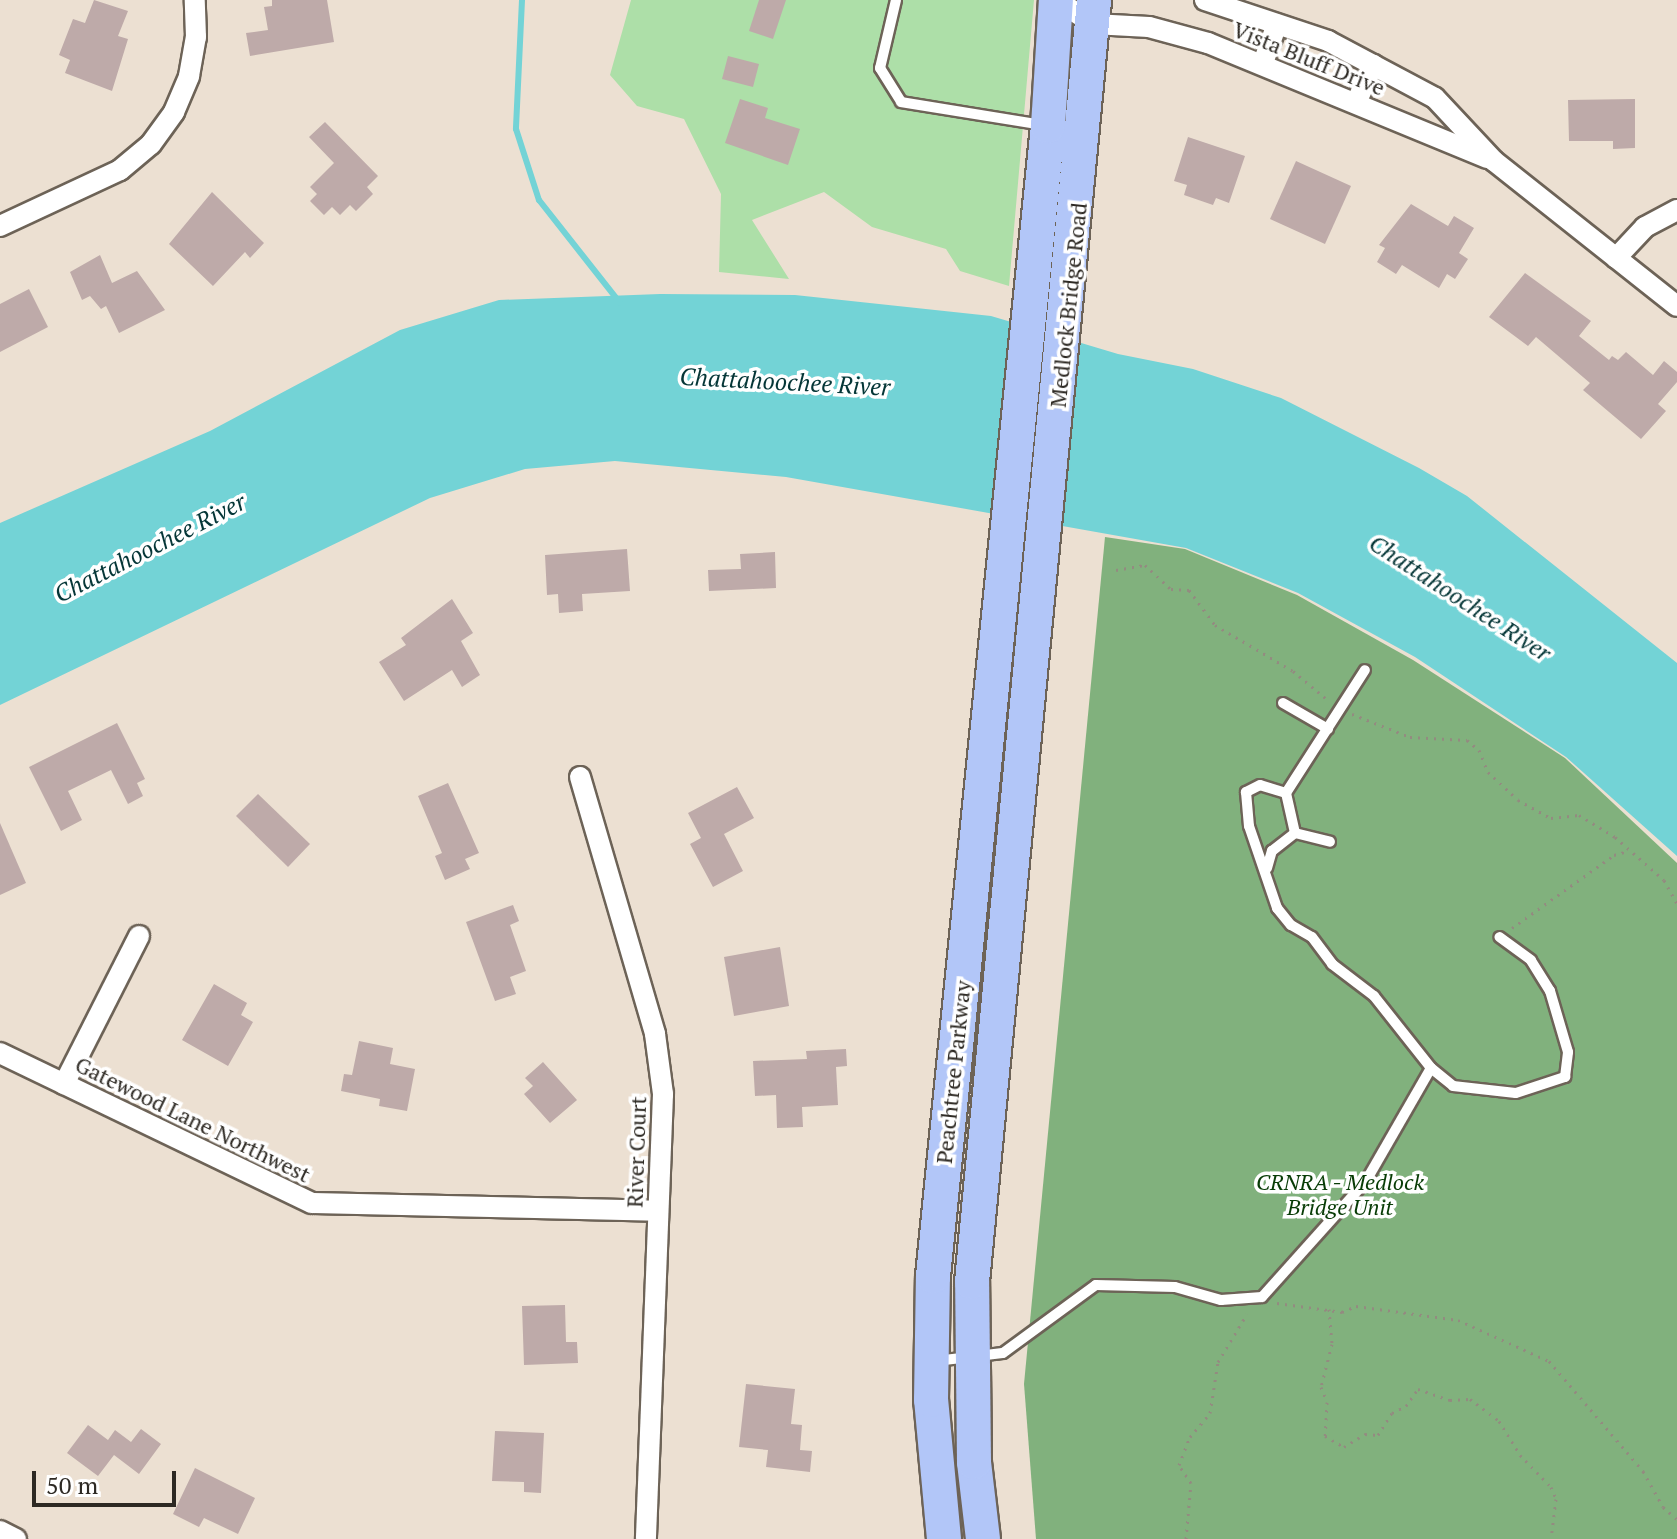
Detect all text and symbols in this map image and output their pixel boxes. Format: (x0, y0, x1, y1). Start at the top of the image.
street label: Vista Bluff Drive (1229, 16, 1389, 100)
street label: Medlock Bridge Road (1044, 201, 1092, 409)
water label: Chattahoochee River (679, 362, 891, 402)
water label: Chattahoochee River (50, 487, 250, 609)
water label: Chattahoochee River (1364, 529, 1556, 667)
street label: Peachtree Parkway (930, 979, 976, 1165)
street label: Gatewood Lane Northwest (71, 1051, 315, 1187)
street label: River Court (621, 1096, 651, 1208)
park label: CRNRA - Medlock Bridge Unit (1255, 1168, 1425, 1220)
scale bar (36, 1455, 180, 1505)
text: 50 m (46, 1469, 98, 1501)

